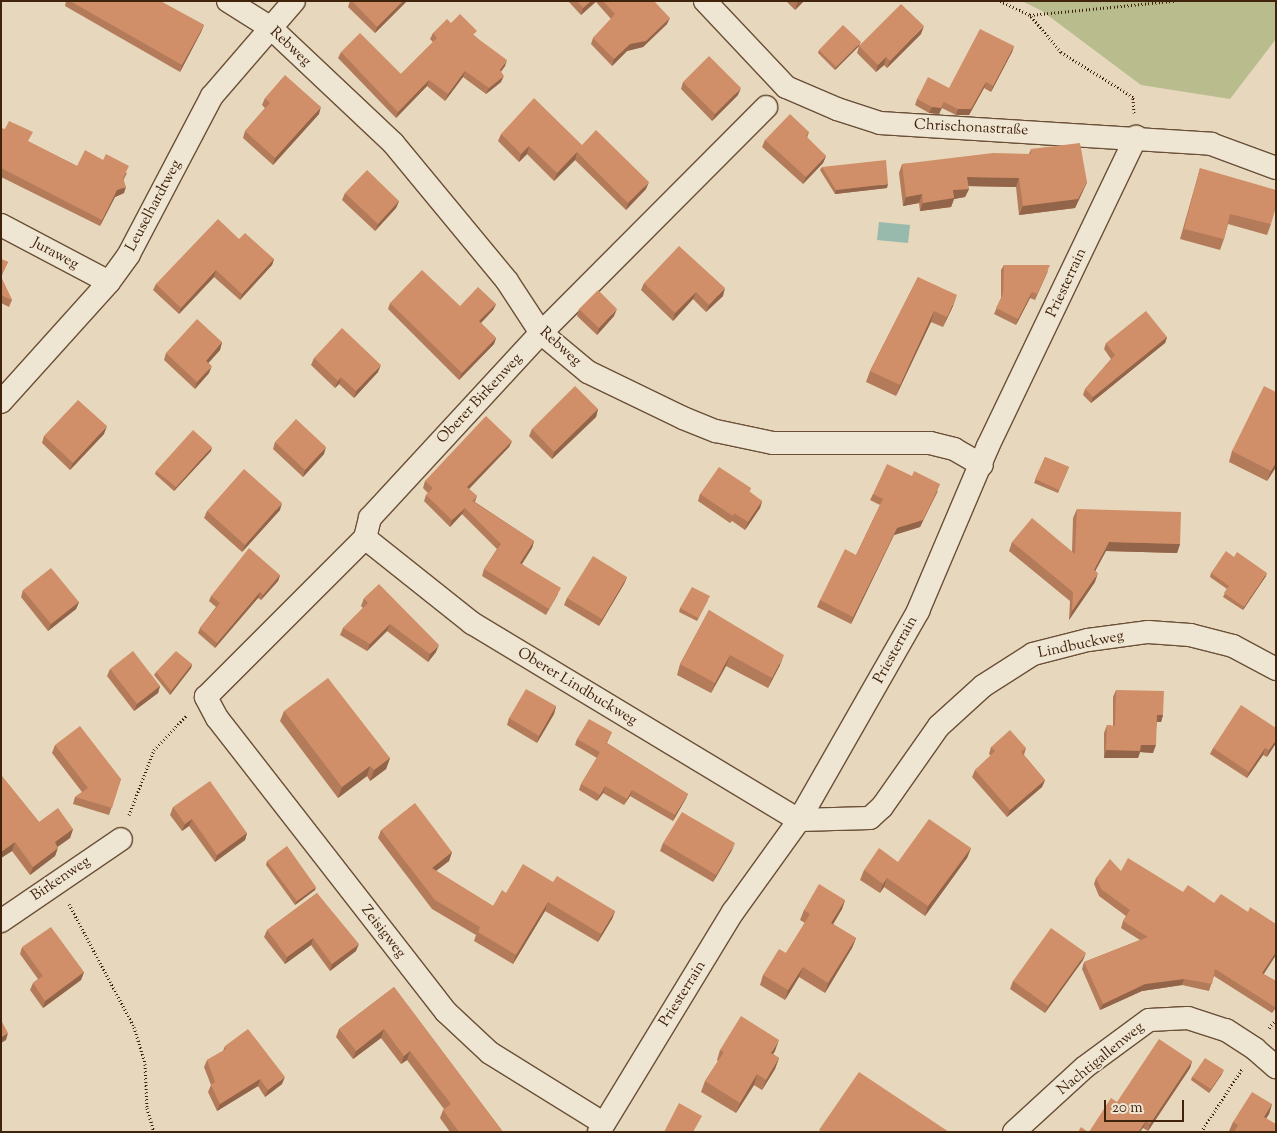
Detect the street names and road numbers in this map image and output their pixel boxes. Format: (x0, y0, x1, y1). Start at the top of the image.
street label: Rebweg (266, 23, 314, 71)
street label: Chrischonastraße (913, 116, 1029, 140)
street label: Leuselhardtweg (122, 157, 186, 255)
street label: Juraweg (29, 234, 81, 274)
street label: Priesterrain (1043, 246, 1091, 320)
street label: Rebweg (535, 324, 585, 370)
street label: Oberer Birkenweg (434, 350, 526, 448)
street label: Priesterrain (870, 613, 922, 687)
street label: Lindbuckweg (1037, 627, 1125, 663)
street label: Oberer Lindbuckweg (514, 644, 640, 730)
street label: Birkenweg (28, 853, 94, 905)
street label: Zeisigweg (357, 902, 409, 962)
street label: Priesterrain (656, 958, 710, 1030)
street label: Nachtigallenweg (1054, 1019, 1148, 1099)

